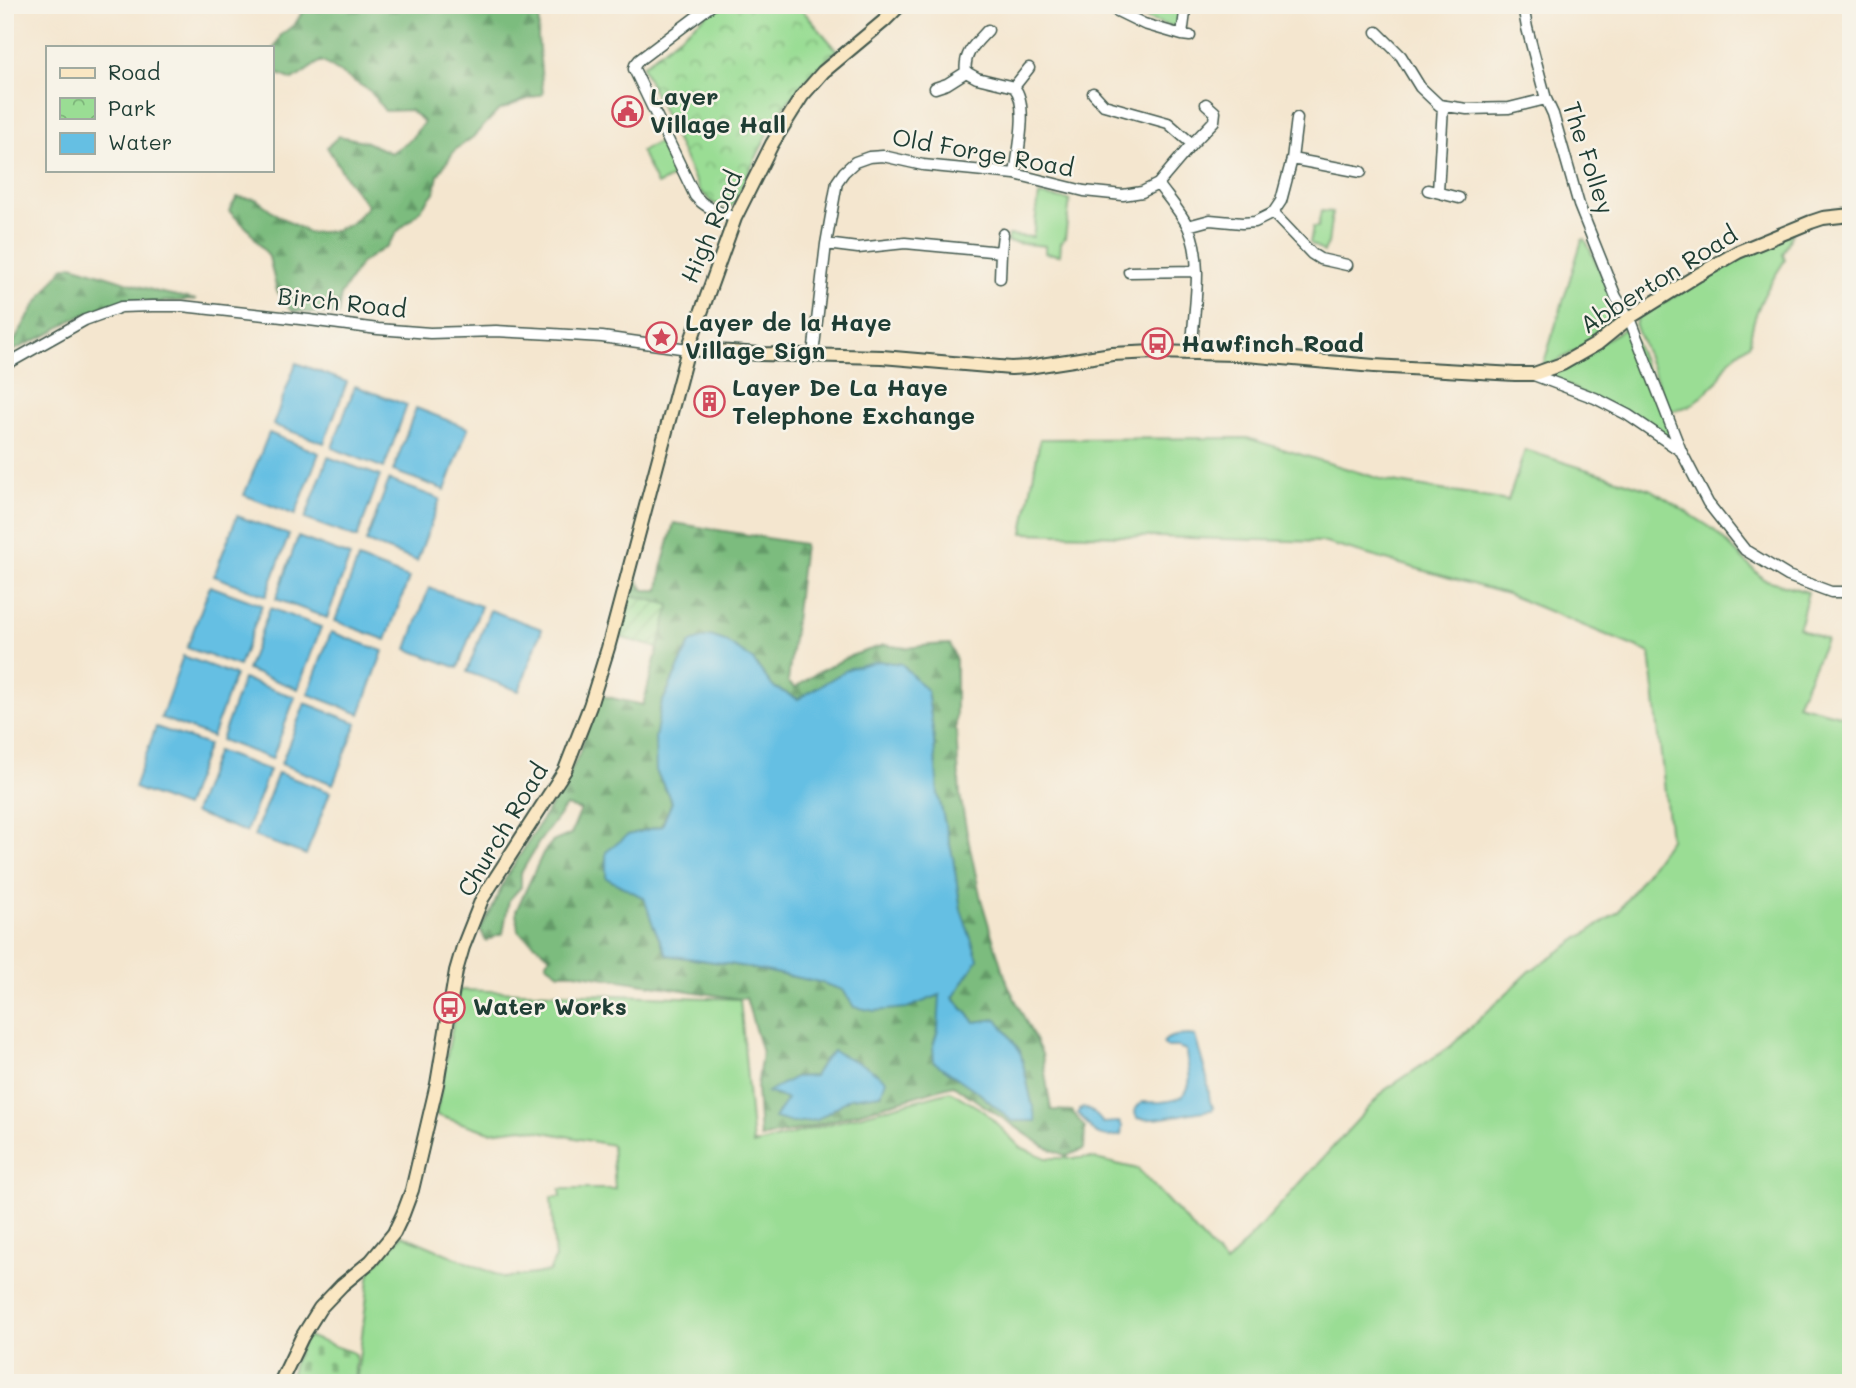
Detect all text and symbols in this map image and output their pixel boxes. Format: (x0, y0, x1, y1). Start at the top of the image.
legend (46, 46, 273, 172)
text: Road (108, 58, 160, 85)
place label: Layer Village Hall (650, 80, 786, 139)
text: Park (108, 94, 156, 121)
public building icon: Layer Village Hall (610, 94, 644, 128)
street label: The Folley (1557, 97, 1622, 218)
street label: Old Forge Road (890, 120, 1076, 183)
text: Water (108, 128, 172, 155)
street label: High Road (673, 165, 748, 287)
street label: Abberton Road (1574, 218, 1743, 339)
street label: Birch Road (276, 279, 408, 324)
place label: Layer de la Haye Village Sign (685, 306, 891, 365)
place icon: Layer de la Haye Village Sign (645, 320, 679, 354)
bus stop icon: Hawfinch Road (1141, 327, 1175, 361)
place label: Hawfinch Road (1181, 327, 1364, 358)
place label: Layer De La Haye Telephone Exchange (732, 371, 975, 430)
building icon: Layer De La Haye Telephone Exchange (692, 385, 726, 419)
street label: Church Road (450, 757, 554, 902)
bus stop icon: Water Works (433, 990, 467, 1024)
place label: Water Works (473, 990, 627, 1021)

